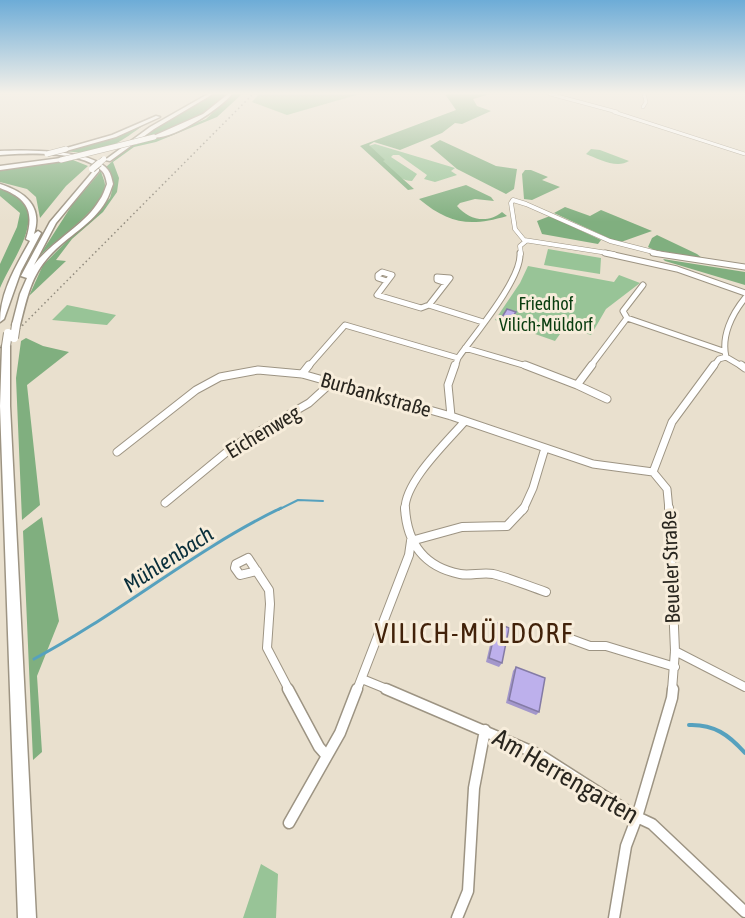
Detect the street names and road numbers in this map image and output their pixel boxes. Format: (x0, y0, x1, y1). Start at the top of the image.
street label: Burbankstraße (318, 367, 434, 421)
street label: Eichenweg (221, 400, 304, 463)
street label: Beueler Straße (656, 510, 684, 624)
street label: Am Herrengarten (488, 722, 644, 830)

